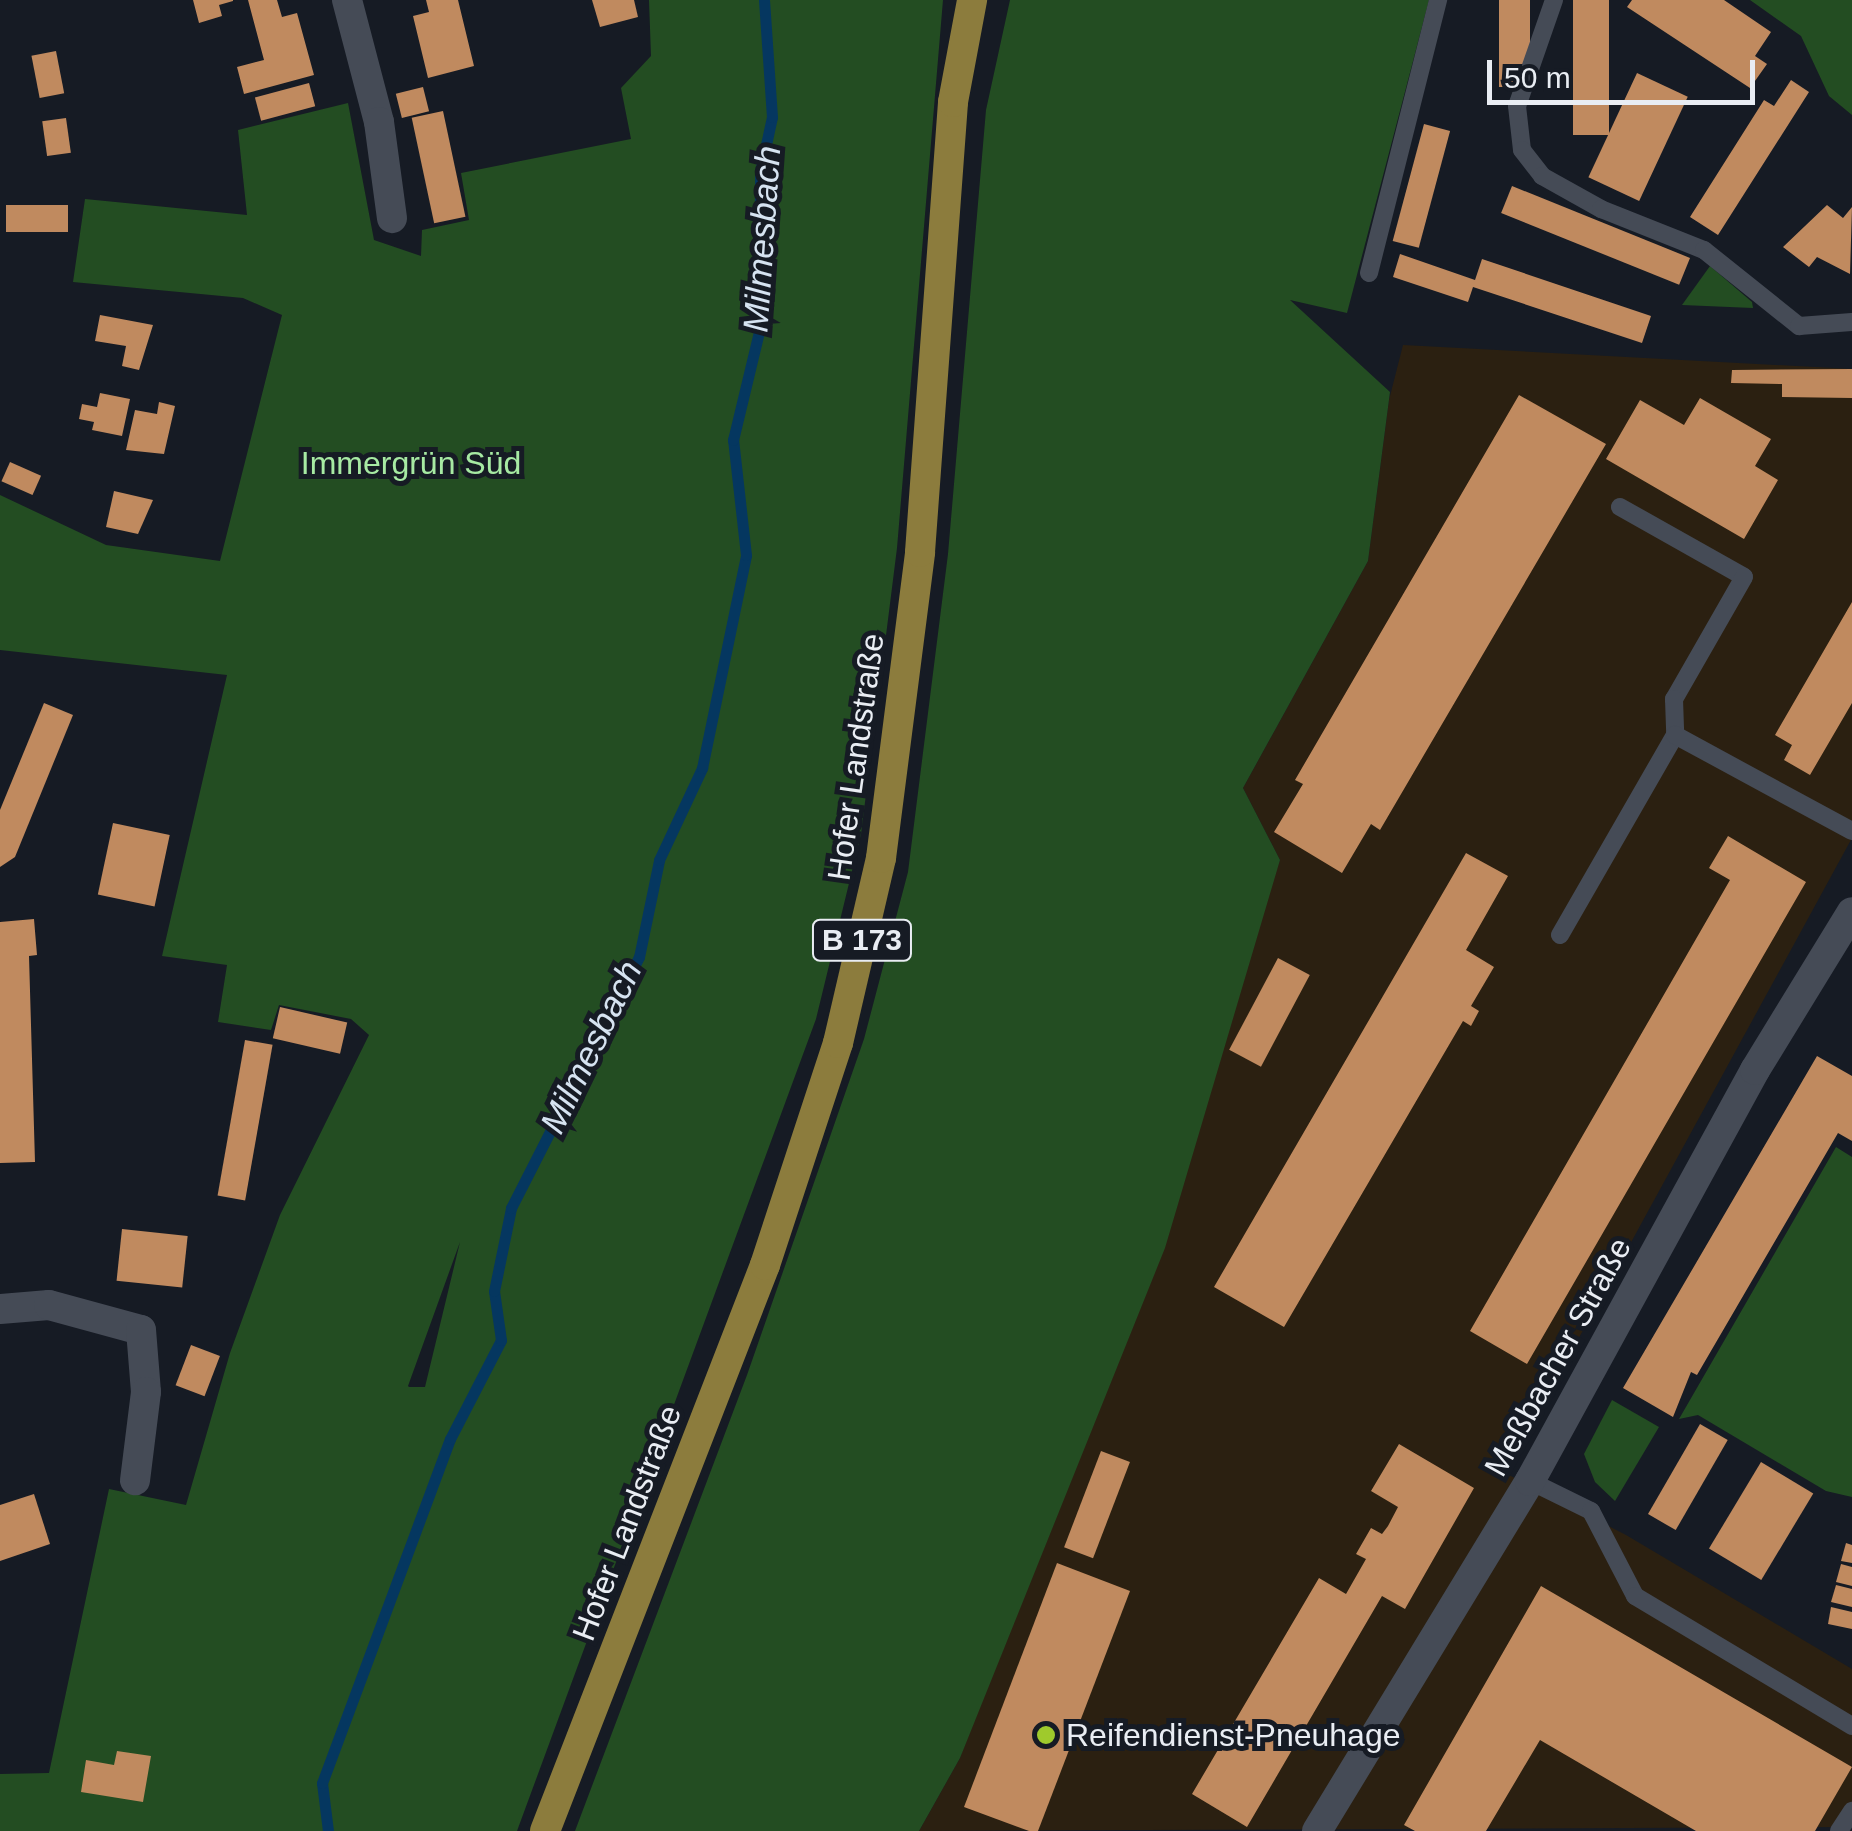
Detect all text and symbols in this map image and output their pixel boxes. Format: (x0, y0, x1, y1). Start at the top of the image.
scale bar (1492, 40, 1760, 102)
text: 50 m (1504, 61, 1571, 94)
water label: Milmesbach (735, 144, 789, 334)
park label: Immergrün Süd (301, 444, 521, 482)
street label: Hofer Landstraße (820, 631, 892, 883)
road number: B 173 (810, 915, 914, 965)
water label: Milmesbach (531, 954, 651, 1140)
street label: Meßbacher Straße (1477, 1231, 1639, 1483)
street label: Hofer Landstraße (564, 1400, 690, 1646)
place label: Reifendienst-Pneuhage (1066, 1716, 1400, 1754)
marker: Reifendienst-Pneuhage (1035, 1724, 1057, 1746)

